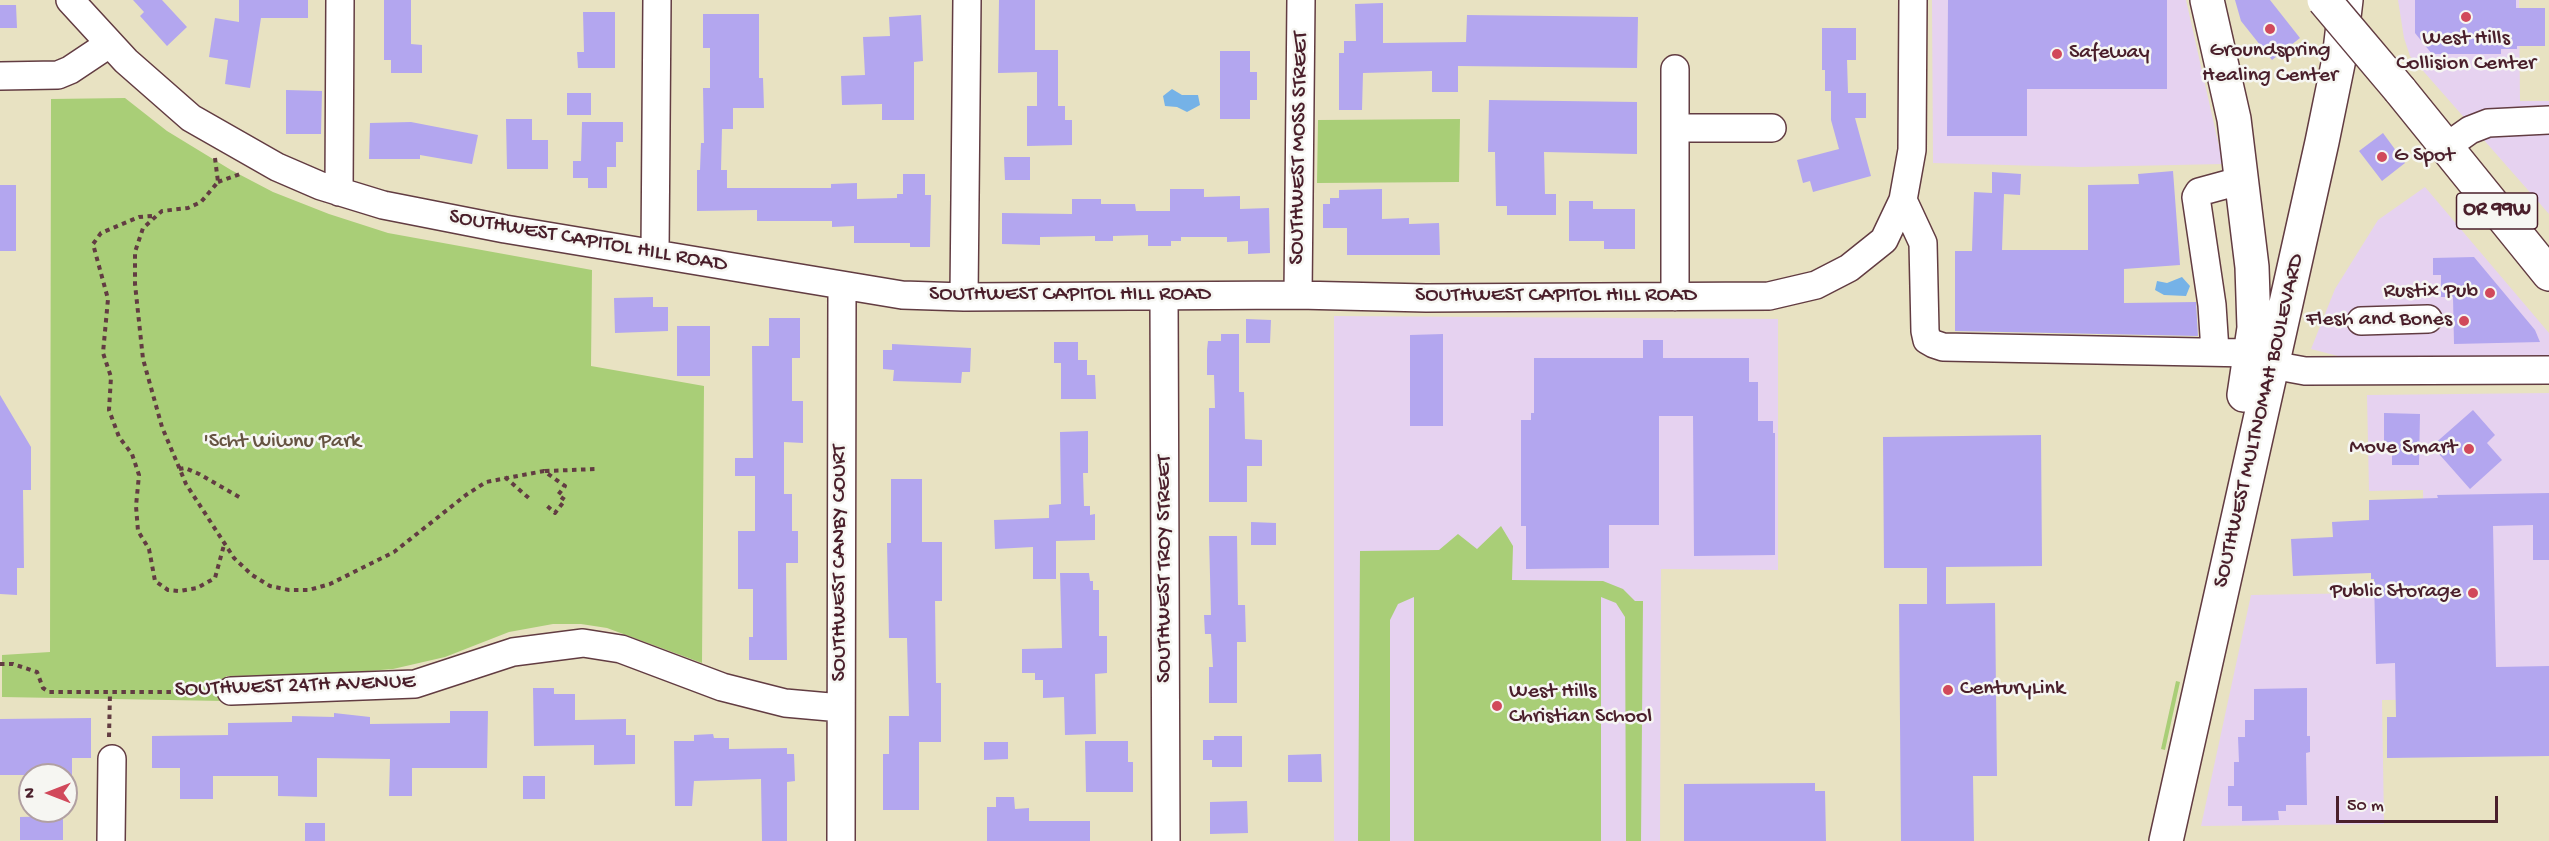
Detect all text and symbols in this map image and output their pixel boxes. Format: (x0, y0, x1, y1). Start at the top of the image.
marker: West Hills Collision Center (2459, 10, 2473, 24)
marker: Groundspring Healing Center (2263, 22, 2277, 36)
place label: West Hills Collision Center (2396, 27, 2536, 78)
street label: SOUTHWEST MOSS STREET (1285, 31, 1315, 265)
place label: Groundspring Healing Center (2202, 39, 2338, 90)
place label: Safeway (2069, 41, 2150, 67)
marker: Safeway (2050, 47, 2064, 61)
place label: G Spot (2394, 144, 2455, 170)
marker: G Spot (2375, 150, 2389, 164)
road number: OR 99W (2456, 193, 2538, 229)
street label: SOUTHWEST CAPITOL HILL ROAD (447, 205, 729, 279)
street label: SOUTHWEST MULTNOMAH BOULEVARD (2209, 252, 2311, 590)
place label: Rustix Pub (2383, 280, 2478, 306)
street label: SOUTHWEST CAPITOL HILL ROAD (929, 283, 1211, 309)
street label: SOUTHWEST CAPITOL HILL ROAD (1415, 284, 1697, 310)
marker: Rustix Pub (2483, 286, 2497, 300)
place label: Flesh and Bones (2306, 308, 2452, 334)
marker: Flesh and Bones (2457, 314, 2471, 328)
park label: 'Scht Wiwnu Park (203, 430, 361, 456)
place label: Move Smart (2349, 436, 2457, 462)
marker: Move Smart (2462, 442, 2476, 456)
street label: SOUTHWEST CANBY COURT (828, 444, 854, 682)
street label: SOUTHWEST TROY STREET (1153, 455, 1179, 683)
place label: Public Storage (2330, 580, 2461, 606)
marker: Public Storage (2466, 586, 2480, 600)
street label: SOUTHWEST 24TH AVENUE (174, 670, 416, 704)
place label: CenturyLink (1960, 677, 2065, 703)
place label: West Hills Christian School (1509, 680, 1652, 732)
marker: CenturyLink (1941, 683, 1955, 697)
marker: West Hills Christian School (1490, 699, 1504, 713)
north arrow (18, 763, 78, 823)
scale bar (2339, 784, 2501, 822)
text: N (22, 788, 41, 798)
text: 50 m (2347, 796, 2384, 817)

